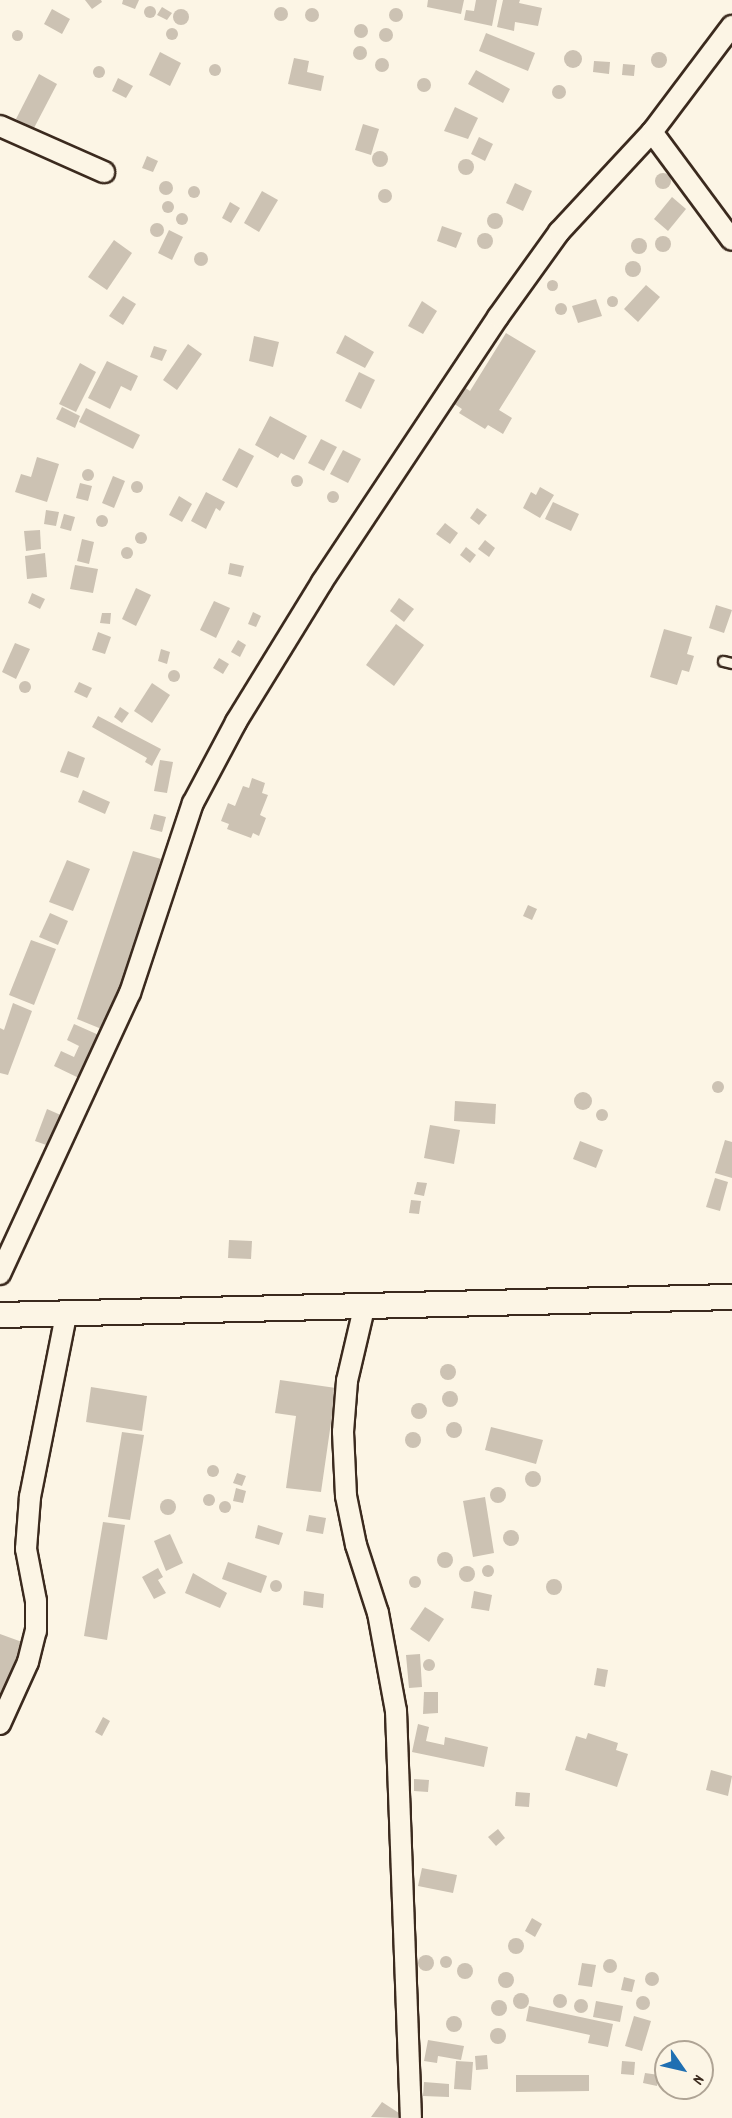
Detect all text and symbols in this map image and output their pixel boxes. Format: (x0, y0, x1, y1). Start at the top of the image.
north arrow (654, 2040, 714, 2100)
text: N (686, 2070, 709, 2089)

